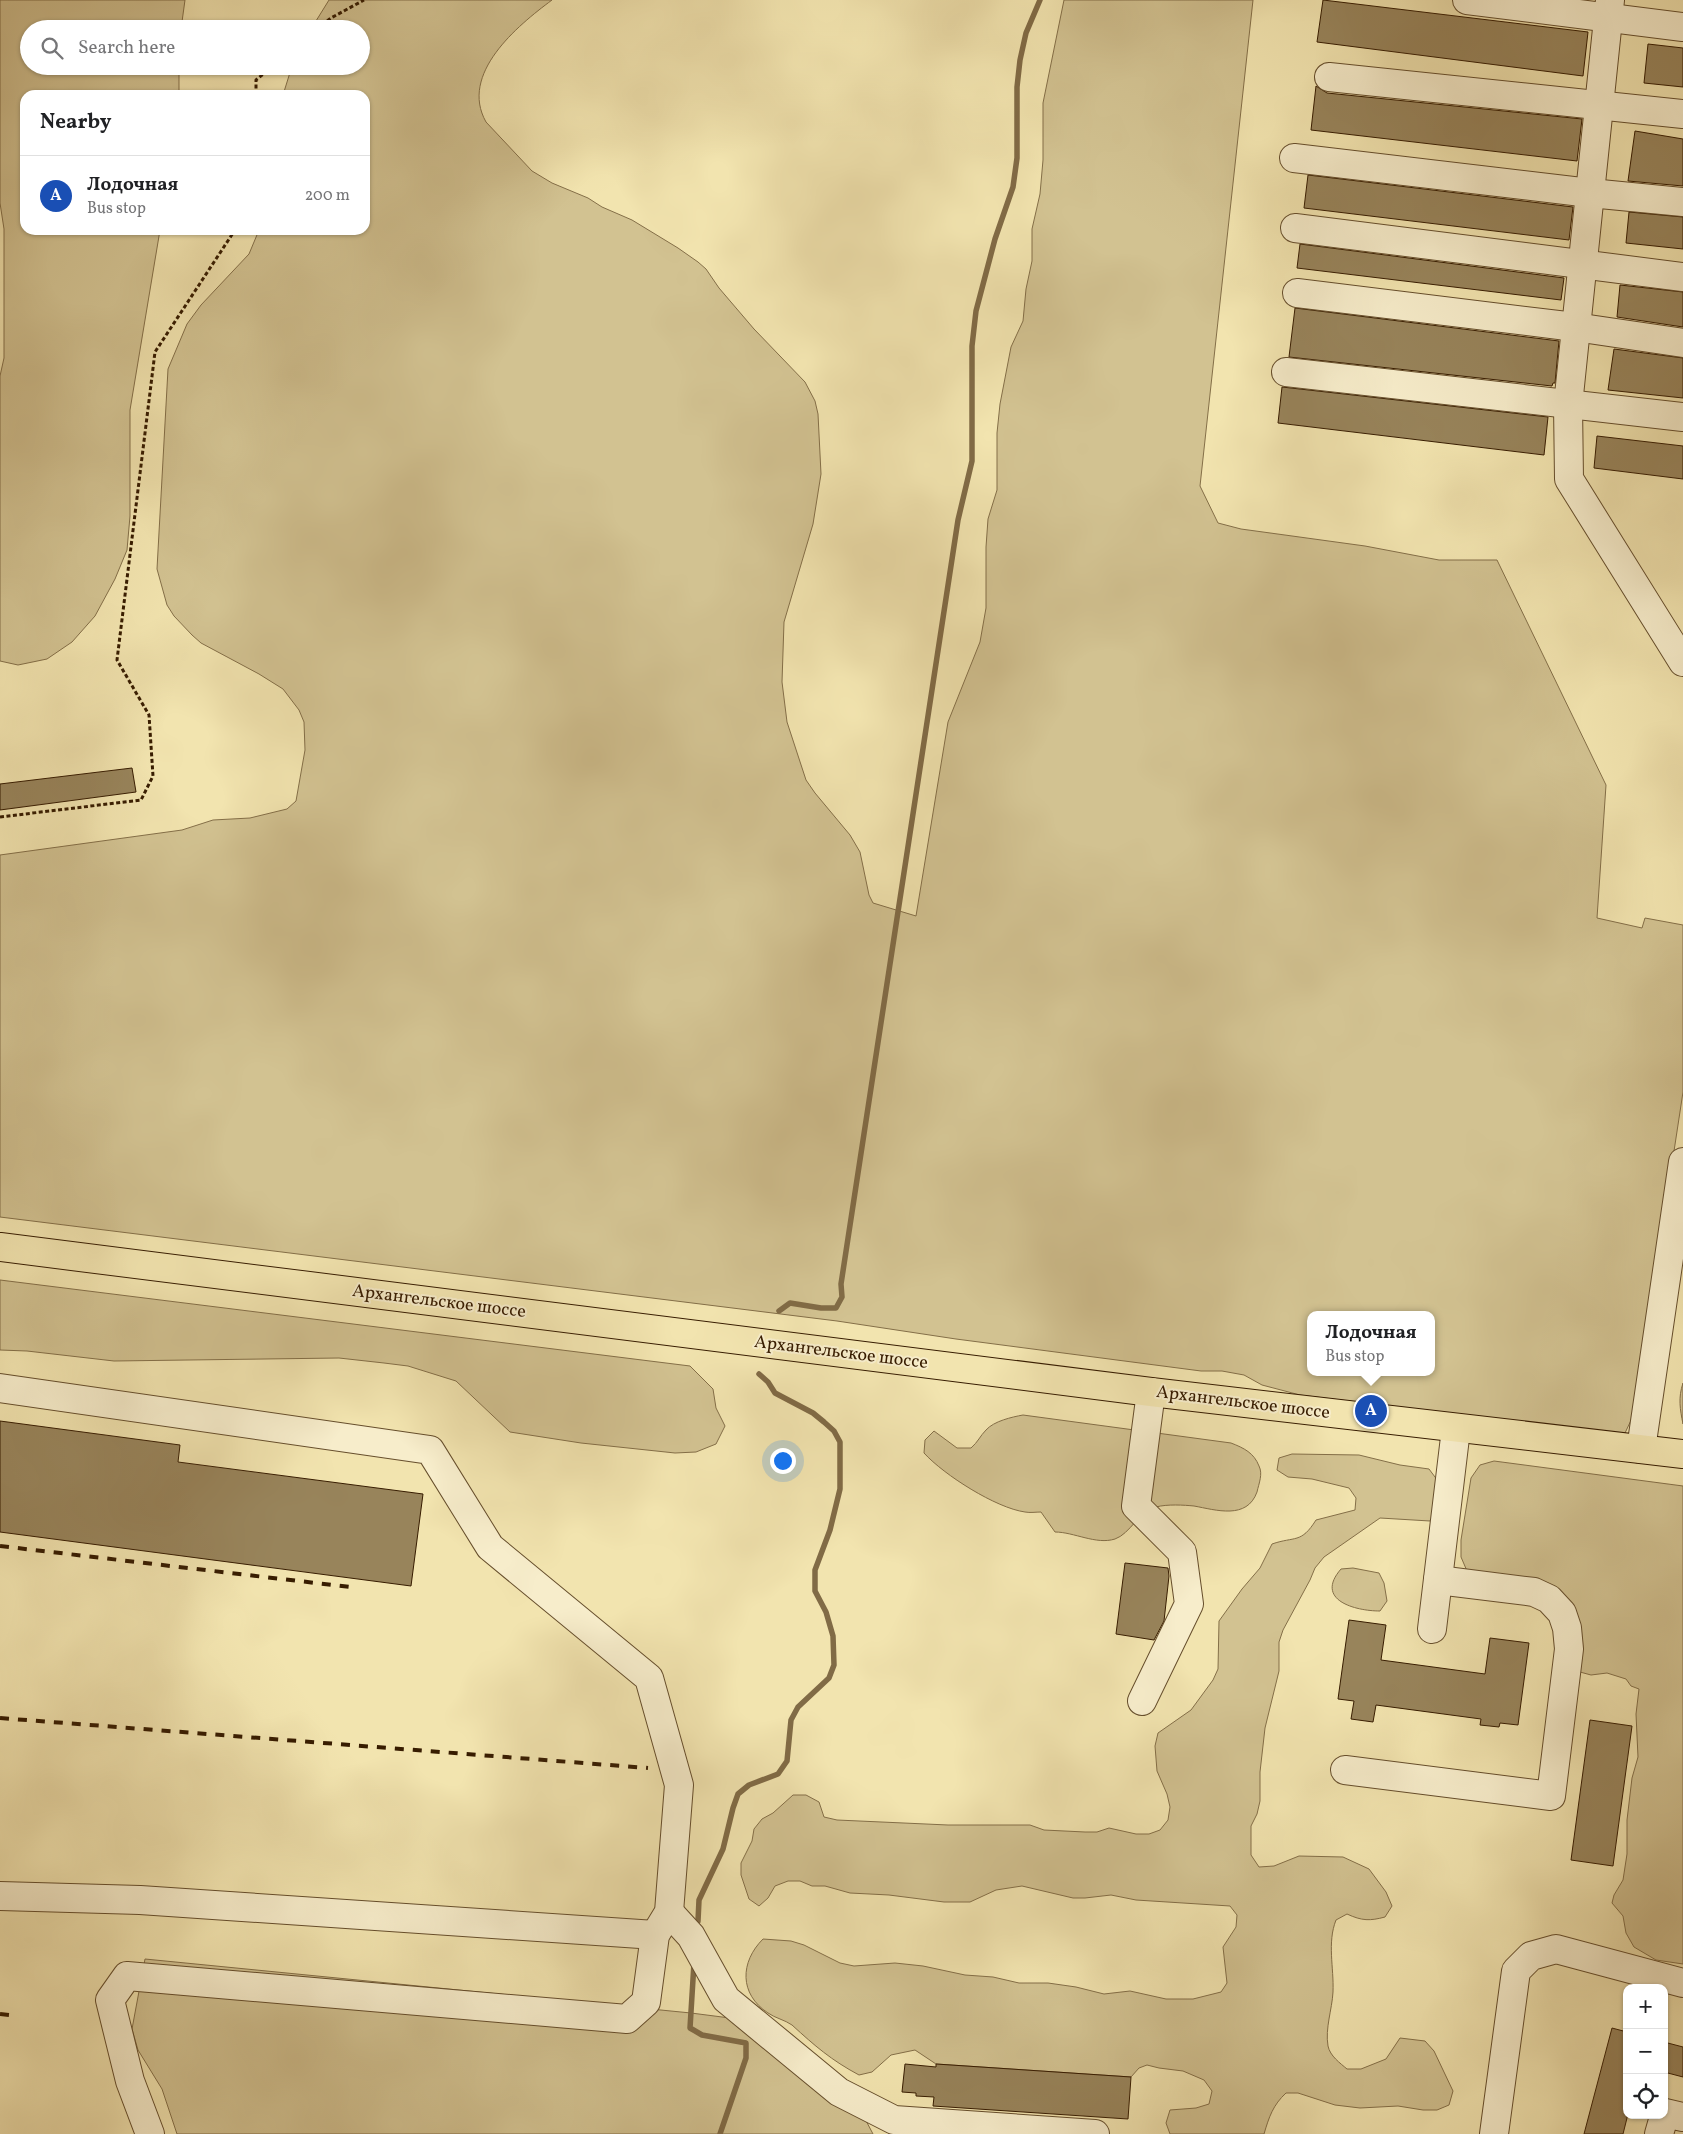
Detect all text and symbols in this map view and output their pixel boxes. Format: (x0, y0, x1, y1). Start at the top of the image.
search box (20, 20, 370, 75)
icon: search (38, 34, 66, 62)
text: Search here (78, 35, 175, 61)
text: Nearby (40, 108, 111, 137)
text: Лодочная (87, 172, 178, 198)
text: A (50, 185, 62, 207)
text: 200 m (305, 185, 350, 207)
text: Bus stop (87, 198, 146, 220)
street label: Архангельское шоссе (351, 1279, 527, 1325)
popup (1307, 1311, 1435, 1376)
text: Лодочная (1325, 1320, 1417, 1346)
street label: Архангельское шоссе (753, 1330, 929, 1376)
text: Bus stop (1325, 1346, 1384, 1368)
street label: Архангельское шоссе (1155, 1380, 1331, 1426)
pin: A (1355, 1392, 1387, 1430)
your location (770, 1448, 796, 1474)
map controls (1623, 1984, 1668, 2119)
button: + (1623, 1984, 1668, 2029)
button: − (1623, 2029, 1668, 2074)
button: locate (1623, 2074, 1668, 2119)

